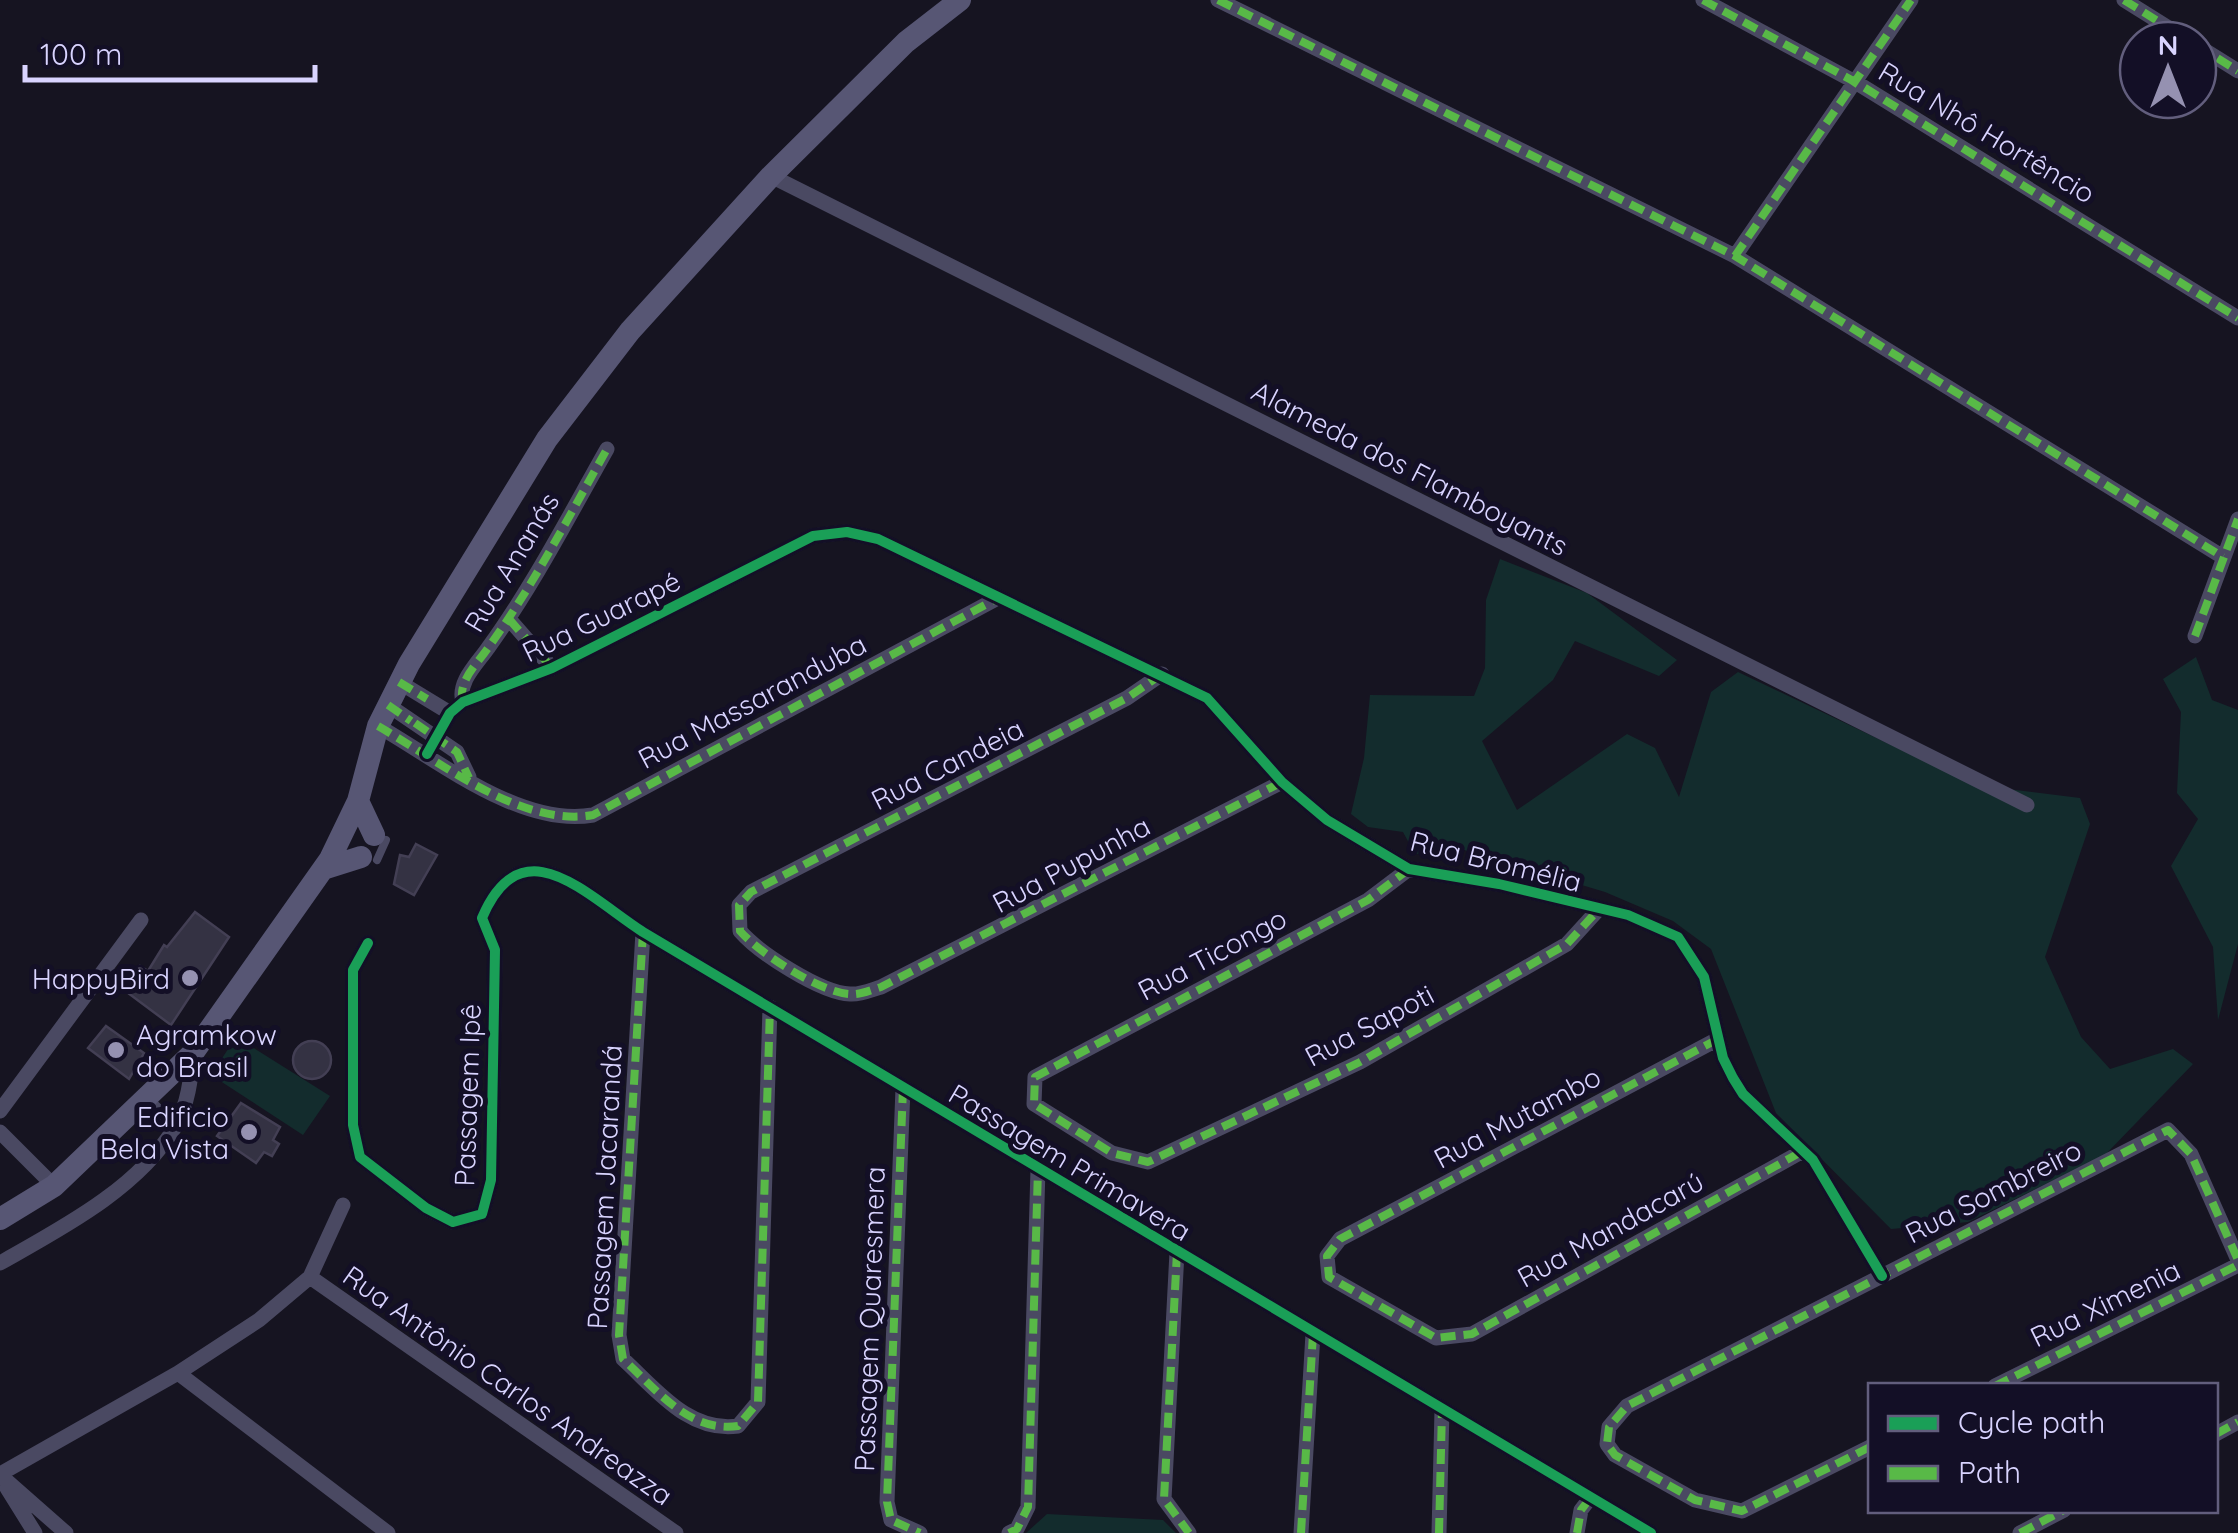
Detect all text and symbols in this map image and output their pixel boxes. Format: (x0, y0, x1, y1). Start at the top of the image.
scale bar (25, 20, 315, 82)
north arrow (2118, 20, 2218, 120)
text: N (2158, 27, 2178, 62)
text: 100 m (40, 35, 122, 73)
street label: Rua Nhô Hortêncio (1872, 54, 2102, 210)
street label: Alameda dos Flamboyants (1246, 373, 1574, 563)
street label: Rua Ananás (456, 486, 566, 638)
street label: Rua Guarapé (516, 563, 686, 669)
street label: Rua Massaranduba (632, 626, 872, 776)
street label: Rua Candeia (865, 711, 1029, 817)
street label: Rua Pupunha (986, 808, 1156, 920)
street label: Rua Bromélia (1407, 823, 1585, 899)
street label: Rua Ticongo (1132, 900, 1292, 1008)
place label: HappyBird (32, 961, 170, 996)
marker: HappyBird (179, 967, 201, 989)
street label: Rua Sapoti (1298, 976, 1440, 1074)
street label: Passagem Ipê (446, 1003, 488, 1187)
place label: Agramkow do Brasil (136, 1017, 277, 1084)
marker: Agramkow do Brasil (105, 1039, 127, 1061)
street label: Passagem Jacarandá (579, 1044, 629, 1330)
street label: Rua Mutambo (1428, 1058, 1606, 1176)
street label: Passagem Primavera (943, 1076, 1197, 1248)
place label: Edificio Bela Vista (100, 1099, 229, 1166)
marker: Edificio Bela Vista (238, 1121, 260, 1143)
street label: Rua Sombreiro (1899, 1132, 2087, 1250)
street label: Rua Mandacarú (1511, 1163, 1709, 1295)
street label: Passagem Quaresmera (846, 1166, 892, 1472)
street label: Rua Ximenia (2024, 1252, 2186, 1354)
street label: Rua Antônio Carlos Andreazza (336, 1258, 680, 1512)
legend (1868, 1383, 2218, 1513)
text: Cycle path (1958, 1403, 2105, 1441)
text: Path (1958, 1453, 2021, 1491)

